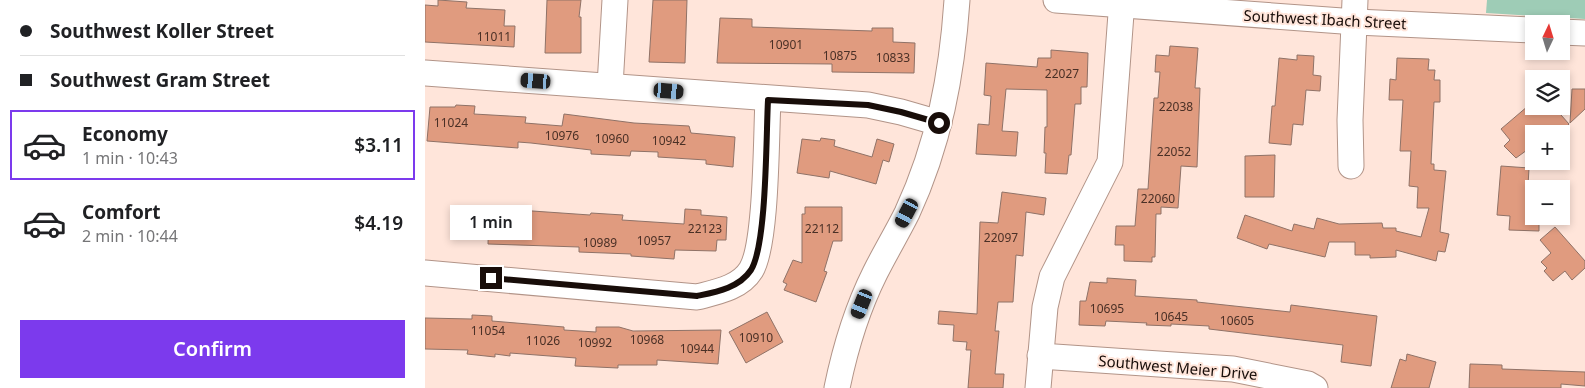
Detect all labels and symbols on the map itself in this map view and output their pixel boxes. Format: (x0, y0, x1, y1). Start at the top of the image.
street label: Southwest Ibach Street (1243, 5, 1407, 33)
north arrow (1525, 15, 1570, 60)
house number: 11011 (477, 28, 511, 45)
house number: 10901 (769, 36, 803, 53)
house number: 10875 (823, 47, 857, 64)
house number: 10833 (876, 49, 910, 66)
house number: 22027 (1045, 65, 1079, 82)
car (520, 72, 551, 90)
car (653, 82, 684, 100)
house number: 22038 (1159, 98, 1193, 115)
route start (928, 112, 950, 134)
house number: 11024 (434, 114, 468, 131)
house number: 10976 (545, 127, 579, 144)
house number: 10960 (595, 130, 629, 147)
house number: 10942 (652, 132, 686, 149)
house number: 22052 (1157, 143, 1191, 160)
house number: 22060 (1141, 190, 1175, 207)
car (893, 196, 920, 230)
callout: 1 min (450, 206, 532, 240)
house number: 22123 (688, 220, 722, 237)
house number: 22112 (805, 220, 839, 237)
house number: 22097 (984, 229, 1018, 246)
house number: 10957 (637, 232, 671, 249)
house number: 10989 (583, 234, 617, 251)
route end (480, 267, 502, 289)
car (849, 287, 874, 321)
house number: 10695 (1090, 300, 1124, 317)
house number: 10645 (1154, 308, 1188, 325)
house number: 10605 (1220, 312, 1254, 329)
house number: 11054 (471, 322, 505, 339)
house number: 10910 (739, 329, 773, 346)
house number: 10968 (630, 331, 664, 348)
house number: 11026 (526, 332, 560, 349)
house number: 10992 (578, 334, 612, 351)
house number: 10944 (680, 340, 714, 357)
street label: Southwest Meier Drive (1098, 350, 1258, 384)

